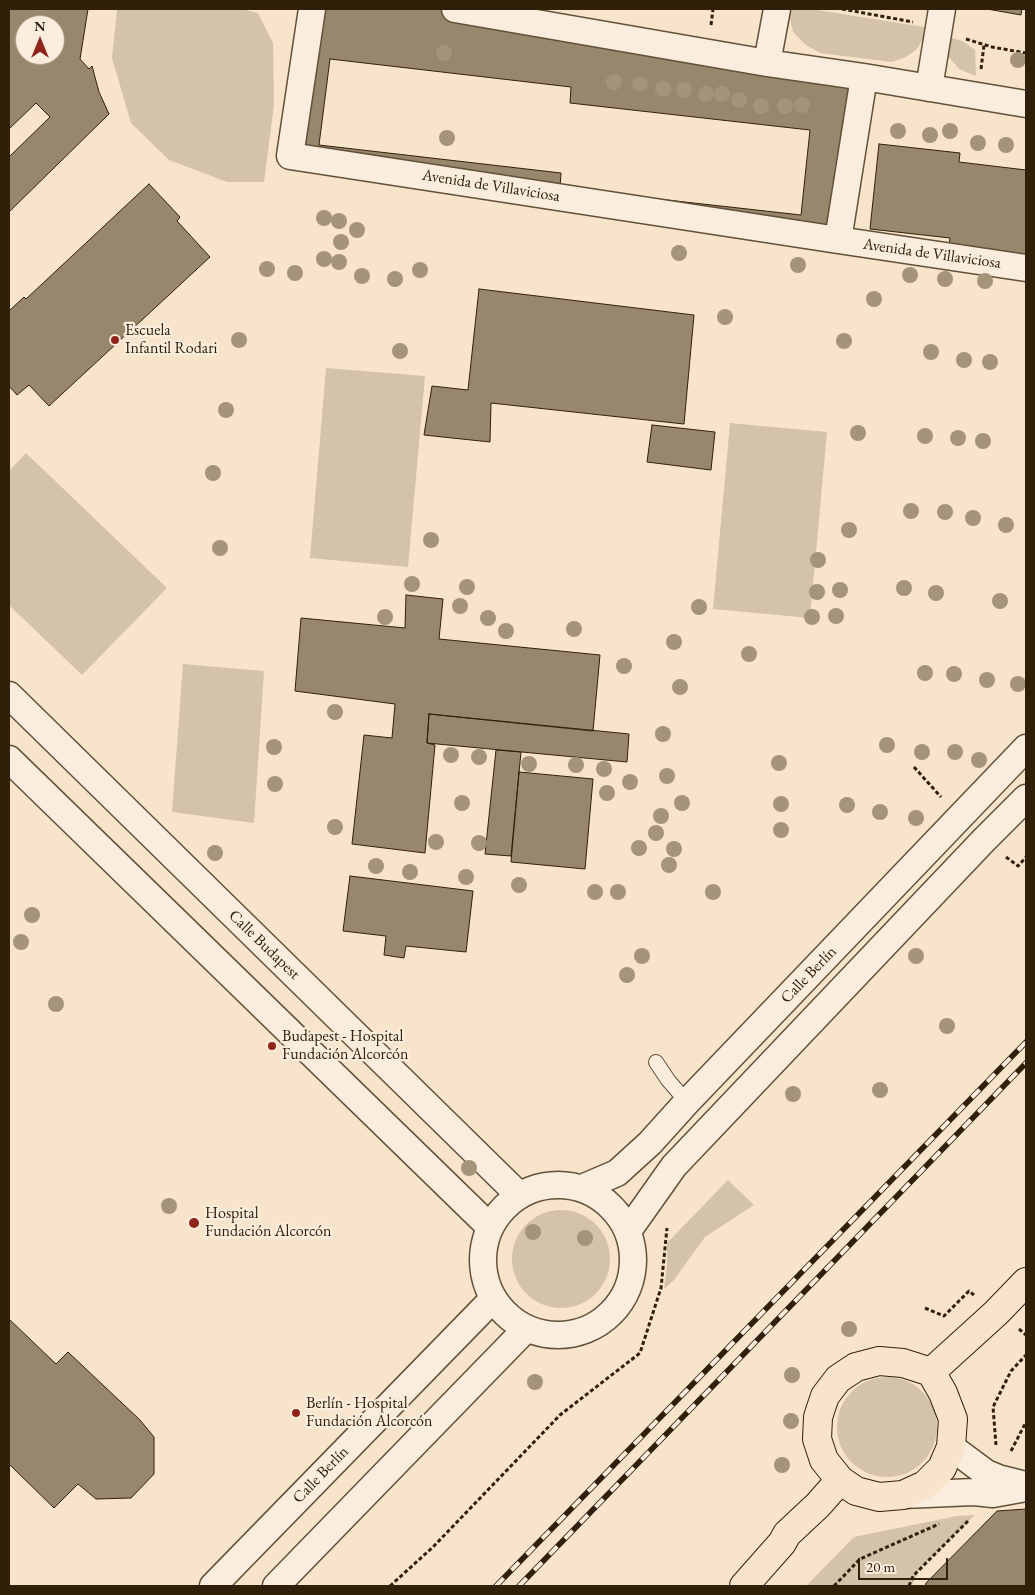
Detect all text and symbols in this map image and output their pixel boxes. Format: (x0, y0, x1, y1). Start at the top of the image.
north arrow (15, 15, 65, 65)
text: N (34, 17, 46, 35)
street label: Avenida de Villaviciosa (421, 166, 561, 206)
street label: Avenida de Villaviciosa (862, 235, 1002, 273)
place label: Escuela Infantil Rodari (125, 321, 217, 359)
marker: Escuela Infantil Rodari (109, 334, 121, 346)
street label: Calle Budapest (224, 906, 304, 984)
street label: Calle Berlín (777, 942, 841, 1008)
place label: Budapest - Hospital Fundación Alcorcón (282, 1027, 408, 1065)
marker: Budapest - Hospital Fundación Alcorcón (266, 1040, 278, 1052)
place label: Hospital Fundación Alcorcón (205, 1204, 331, 1242)
marker: Hospital Fundación Alcorcón (187, 1216, 201, 1230)
place label: Berlín - Hospital Fundación Alcorcón (306, 1394, 432, 1432)
marker: Berlín - Hospital Fundación Alcorcón (290, 1407, 302, 1419)
street label: Calle Berlín (289, 1442, 353, 1508)
scale bar (860, 1548, 950, 1580)
text: 20 m (866, 1557, 895, 1576)

